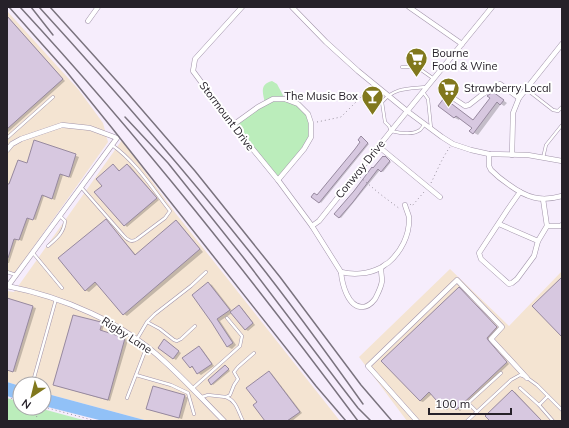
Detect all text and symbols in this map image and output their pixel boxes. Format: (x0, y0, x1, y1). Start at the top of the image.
supermarket icon: Bourne Food & Wine (404, 46, 430, 79)
place label: Bourne Food & Wine (432, 46, 498, 73)
supermarket icon: Strawberry Local (435, 75, 461, 108)
street label: Stormount Drive (196, 79, 258, 153)
place label: Strawberry Local (464, 81, 551, 95)
bar icon: The Music Box (360, 83, 386, 116)
place label: The Music Box (284, 89, 358, 103)
street label: Conway Drive (332, 137, 388, 201)
street label: Rigby Lane (99, 314, 155, 356)
north arrow (12, 376, 52, 416)
scale bar (429, 390, 511, 416)
text: N (19, 396, 34, 412)
text: 100 m (435, 396, 470, 411)

